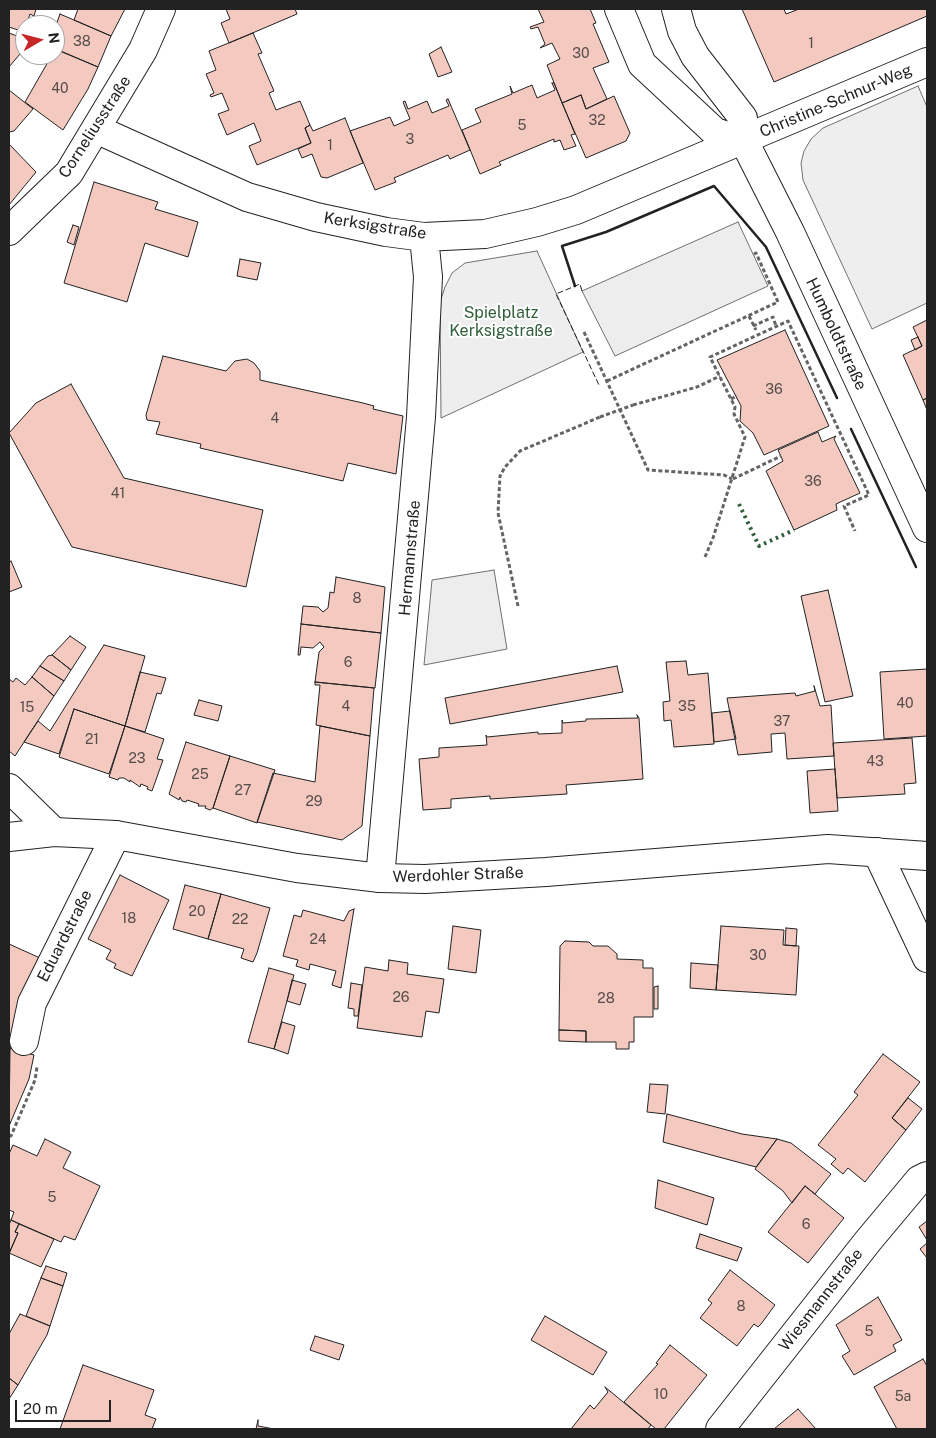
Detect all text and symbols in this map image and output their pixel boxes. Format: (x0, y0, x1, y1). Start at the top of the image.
north arrow (15, 15, 65, 65)
text: N (45, 32, 63, 45)
house number: 38 (73, 34, 91, 50)
house number: 1 (808, 36, 814, 52)
house number: 30 (572, 46, 590, 62)
street label: Christine-Schnur-Weg (757, 60, 915, 142)
street label: Corneliusstraße (55, 72, 135, 182)
house number: 40 (51, 81, 69, 97)
house number: 32 (588, 113, 606, 129)
house number: 5 (518, 118, 526, 134)
house number: 3 (406, 132, 414, 148)
house number: 1 (327, 138, 333, 154)
street label: Kerksigstraße (322, 208, 428, 244)
street label: Humboldtstraße (802, 275, 870, 393)
park label: Spielplatz Kerksigstraße (449, 303, 553, 341)
house number: 36 (765, 382, 783, 398)
house number: 4 (271, 411, 279, 427)
house number: 36 (804, 474, 822, 490)
house number: 41 (111, 486, 125, 502)
street label: Hermannstraße (395, 499, 425, 617)
house number: 8 (352, 591, 362, 607)
house number: 6 (344, 655, 352, 671)
house number: 40 (896, 696, 914, 712)
house number: 4 (342, 699, 350, 715)
house number: 35 (678, 699, 696, 715)
house number: 15 (20, 700, 34, 716)
house number: 37 (774, 714, 790, 730)
house number: 21 (85, 732, 99, 748)
house number: 23 (128, 751, 146, 767)
house number: 43 (866, 754, 884, 770)
house number: 25 (191, 767, 209, 783)
house number: 27 (235, 783, 251, 799)
house number: 29 (305, 794, 323, 810)
street label: Werdohler Straße (392, 863, 524, 887)
street label: Eduardstraße (34, 887, 96, 985)
house number: 20 (189, 904, 205, 920)
house number: 18 (122, 911, 136, 927)
house number: 22 (232, 912, 248, 928)
house number: 24 (309, 932, 327, 948)
house number: 30 (749, 948, 767, 964)
house number: 26 (392, 990, 410, 1006)
house number: 28 (597, 991, 615, 1007)
house number: 5 (48, 1190, 56, 1206)
house number: 6 (802, 1217, 810, 1233)
street label: Wiesmannstraße (775, 1245, 867, 1355)
house number: 8 (736, 1299, 746, 1315)
house number: 5 (865, 1324, 873, 1340)
house number: 10 (654, 1387, 668, 1403)
house number: 5a (895, 1389, 911, 1405)
scale bar (18, 1390, 114, 1422)
text: 20 m (23, 1400, 58, 1417)

